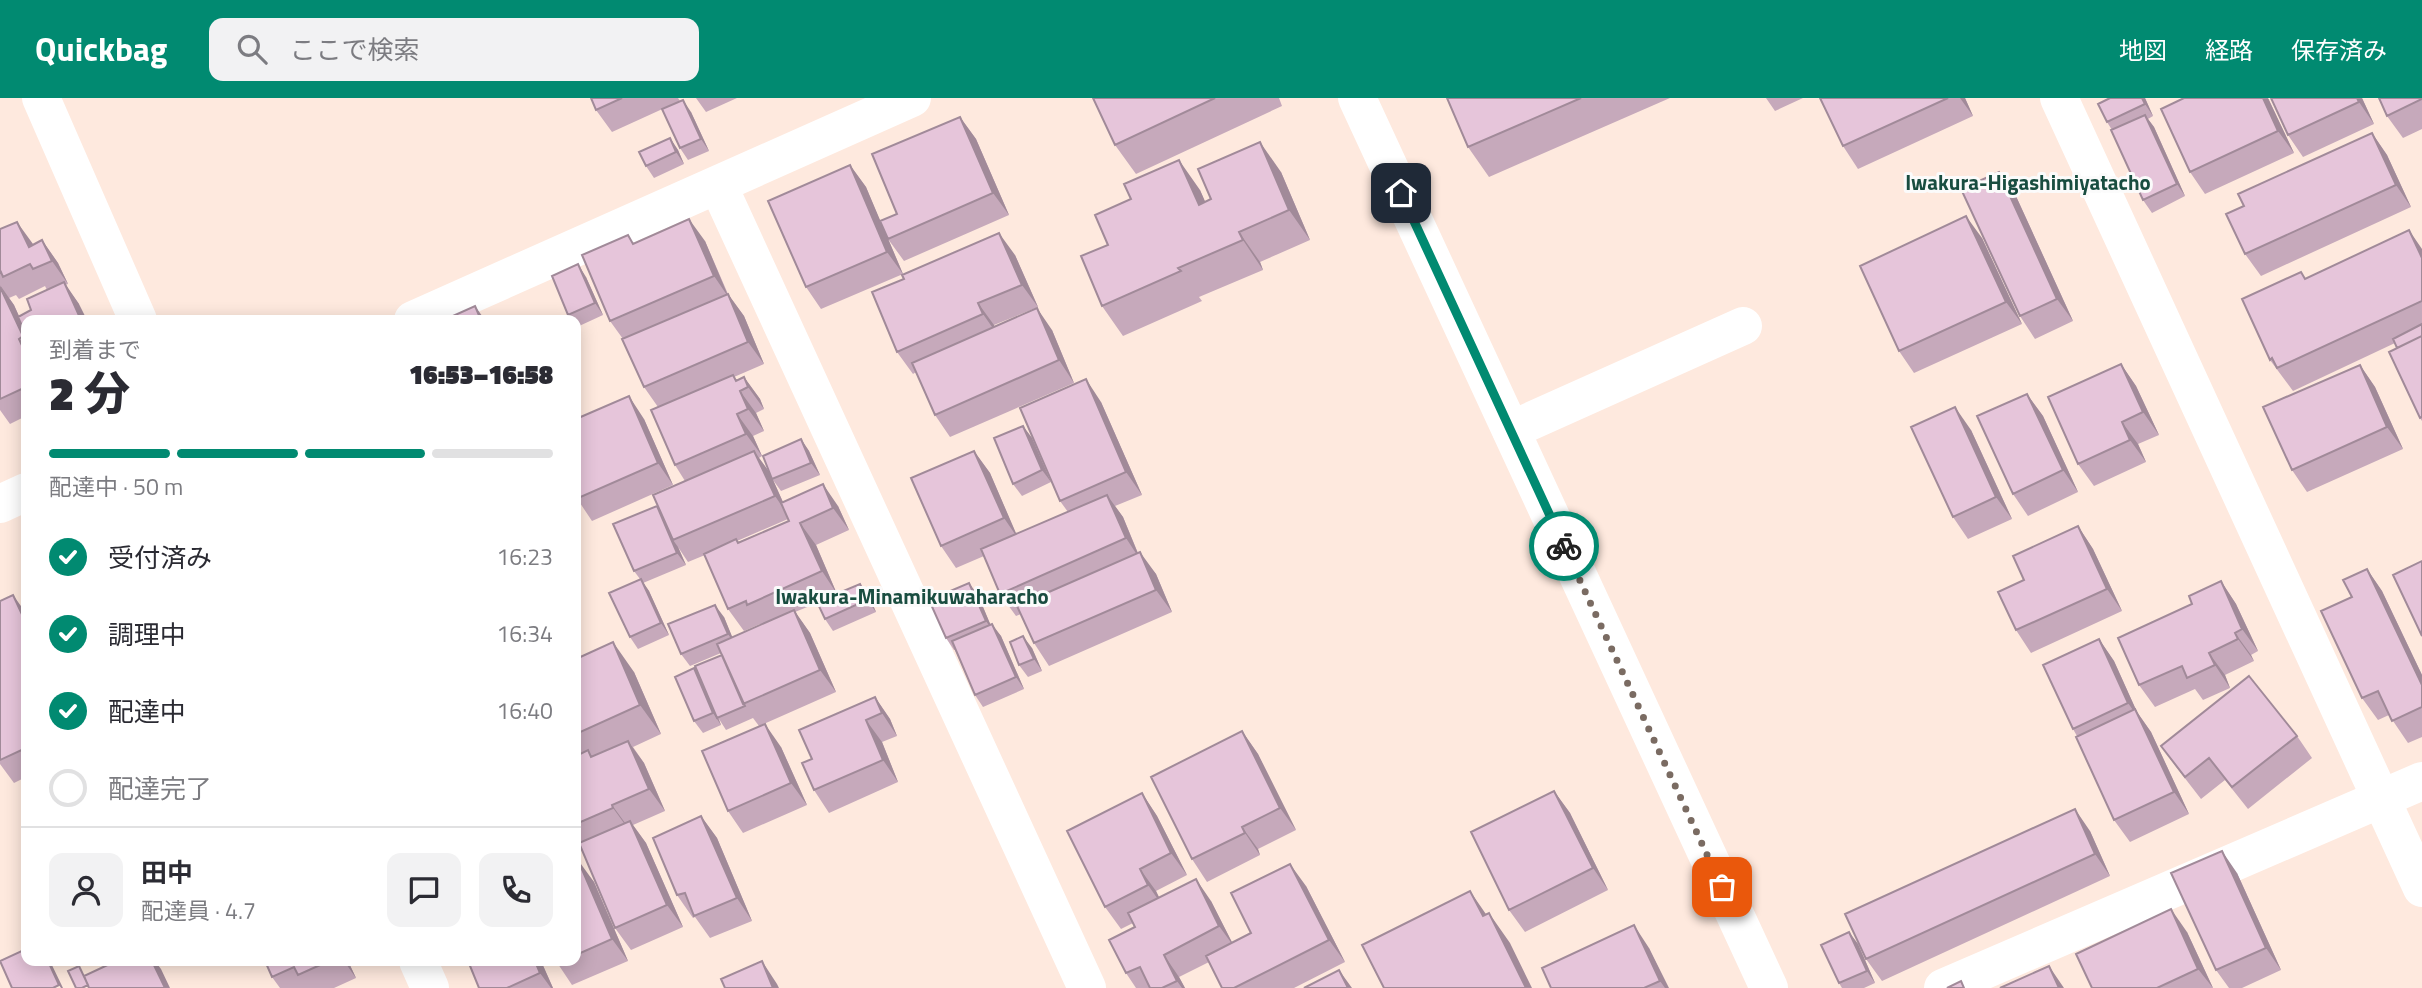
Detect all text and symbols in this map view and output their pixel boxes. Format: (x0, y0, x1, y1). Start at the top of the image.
search box (209, 18, 699, 81)
text: Quickbag (35, 24, 167, 74)
icon: search (233, 30, 271, 68)
text: ここで検索 (289, 30, 419, 69)
text: 地図 (2119, 32, 2167, 68)
text: 経路 (2205, 32, 2253, 68)
text: 保存済み (2291, 32, 2387, 68)
pin (1371, 163, 1431, 223)
district label: Iwakura-Higashimiyatacho (1905, 166, 2151, 198)
icon: home (1382, 174, 1420, 212)
text: 到着まで (49, 332, 141, 367)
text: 16:53–16:58 (409, 355, 553, 394)
text: 2 分 (49, 358, 130, 428)
text: 配達中 · 50 m (49, 469, 183, 504)
courier (1529, 511, 1599, 581)
icon: bike (1545, 527, 1583, 565)
icon: check (49, 538, 87, 576)
text: 受付済み (108, 538, 212, 577)
text: 16:23 (496, 539, 553, 574)
district label: Iwakura-Minamikuwaharacho (775, 580, 1049, 612)
icon: check (49, 615, 87, 653)
text: 調理中 (108, 615, 186, 654)
text: 16:34 (496, 616, 553, 651)
icon: check (49, 692, 87, 730)
text: 配達中 (108, 692, 186, 731)
text: 16:40 (496, 693, 553, 728)
text: 配達完了 (108, 769, 212, 808)
button: person (49, 853, 123, 927)
text: 田中 (141, 853, 193, 892)
button: chat (387, 853, 461, 927)
button: phone (479, 853, 553, 927)
pin (1692, 857, 1752, 917)
icon: bag (1703, 868, 1741, 906)
text: 配達員 · 4.7 (141, 893, 256, 928)

